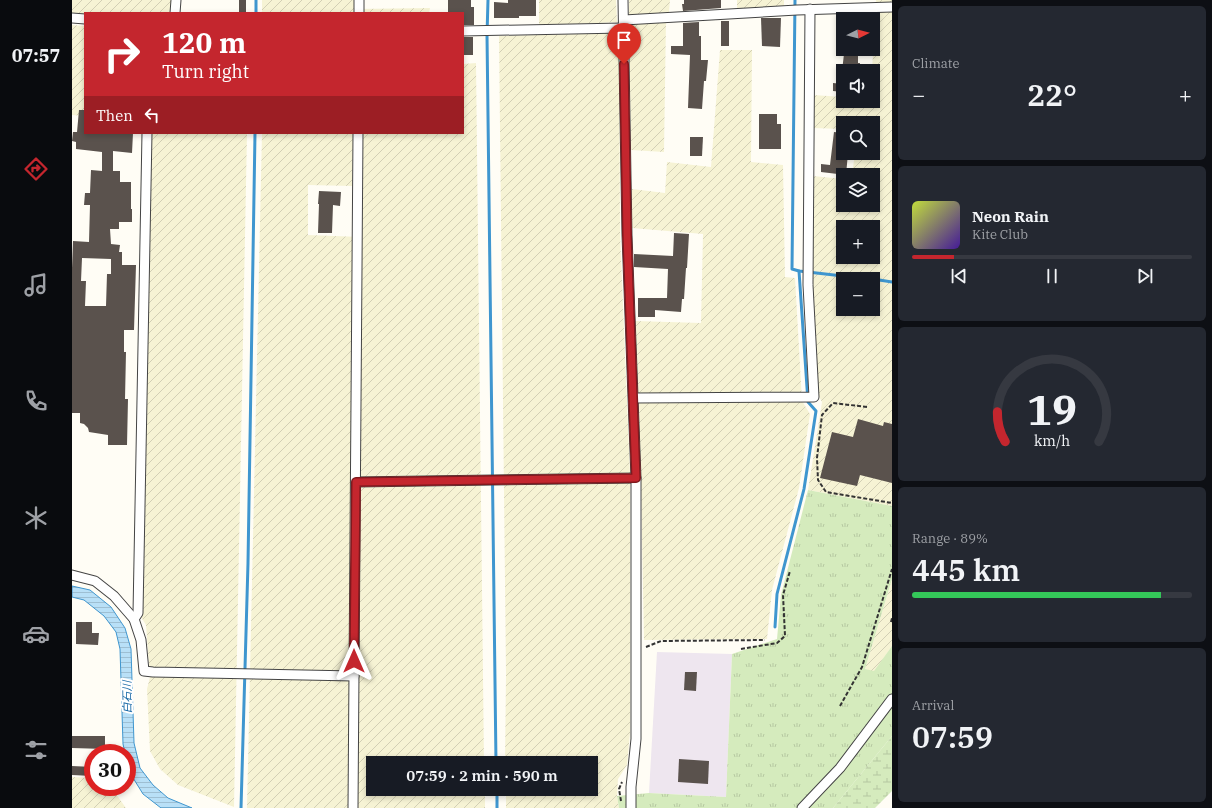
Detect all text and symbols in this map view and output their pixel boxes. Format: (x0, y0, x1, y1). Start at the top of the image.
north arrow (836, 12, 880, 56)
map controls (836, 12, 880, 316)
pin (607, 23, 641, 64)
text: 120 m (162, 24, 246, 61)
icon: right (96, 28, 148, 80)
icon: arrive (613, 29, 635, 51)
text: 07:57 (12, 44, 60, 67)
text: Climate (912, 55, 959, 72)
text: Turn right (162, 60, 249, 83)
button: sound (836, 64, 880, 108)
text: 22° (1027, 75, 1077, 114)
text: − (912, 80, 925, 109)
text: + (1179, 80, 1192, 109)
icon: left (141, 104, 163, 126)
text: Then (96, 106, 133, 125)
button: search (836, 116, 880, 160)
icon: directions (22, 155, 50, 183)
button: layers (836, 168, 880, 212)
text: Neon Rain (972, 207, 1049, 226)
button: + (836, 220, 880, 264)
text: Kite Club (972, 226, 1028, 243)
icon: previous (948, 265, 970, 287)
icon: pause (1041, 265, 1063, 287)
icon: next (1134, 265, 1156, 287)
icon: music (22, 271, 50, 299)
button: − (836, 272, 880, 316)
text: 19 (1027, 382, 1077, 436)
icon: phone (22, 387, 50, 415)
text: km/h (1034, 431, 1070, 450)
icon: climate (22, 504, 50, 532)
text: Range · 89% (912, 530, 988, 547)
text: 445 km (912, 550, 1020, 589)
icon: car (22, 620, 50, 648)
position arrow (333, 640, 375, 682)
water label: 白石川 (120, 679, 134, 714)
text: Arrival (912, 697, 954, 714)
text: 07:59 (912, 717, 993, 756)
icon: filters (22, 736, 50, 764)
speed limit sign: 30 (84, 744, 136, 796)
text: 07:59 · 2 min · 590 m (406, 766, 558, 785)

